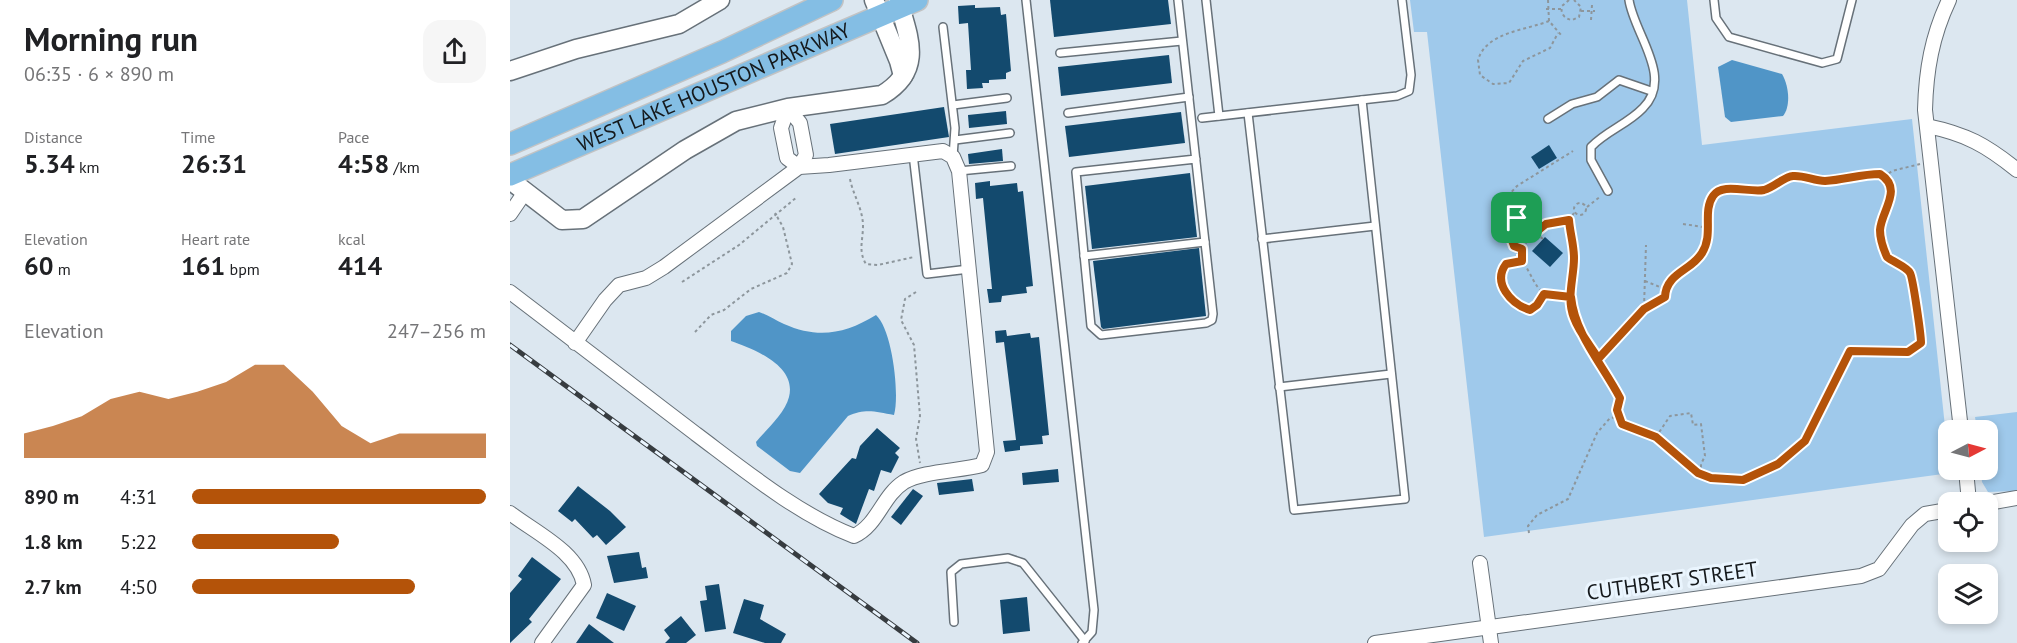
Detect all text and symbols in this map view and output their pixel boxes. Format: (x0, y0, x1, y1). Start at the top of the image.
street label: WEST LAKE HOUSTON PARKWAY (573, 16, 855, 157)
text: Morning run (24, 17, 198, 60)
button: share (423, 20, 486, 83)
text: 06:35 · 6 × 890 m (24, 61, 174, 87)
text: Distance (24, 127, 83, 147)
text: Time (181, 127, 215, 147)
text: Pace (338, 127, 369, 147)
text: 5.34 (24, 147, 75, 180)
text: 26:31 (181, 147, 247, 180)
text: 4:58 (338, 147, 389, 180)
text: km (75, 157, 100, 177)
text: /km (389, 157, 420, 177)
pin (1491, 192, 1542, 243)
icon: arrive (1500, 201, 1533, 234)
text: Elevation (24, 229, 88, 249)
text: Heart rate (181, 229, 250, 249)
text: kcal (338, 229, 365, 249)
text: 60 (24, 249, 53, 282)
text: 161 (181, 249, 225, 282)
text: 414 (338, 249, 382, 282)
text: m (53, 259, 71, 279)
text: bpm (225, 259, 260, 279)
text: Elevation (24, 318, 104, 344)
text: 247–256 m (387, 318, 486, 344)
north arrow (1938, 420, 1998, 480)
map controls (1938, 420, 1998, 624)
text: 890 m (24, 484, 79, 510)
text: 4:31 (120, 484, 157, 510)
button: locate (1938, 492, 1998, 552)
text: 1.8 km (24, 529, 83, 555)
text: 5:22 (120, 529, 157, 555)
street label: CUTHBERT STREET (1585, 555, 1759, 606)
button: layers (1938, 564, 1998, 624)
text: 2.7 km (24, 574, 82, 600)
text: 4:50 (120, 574, 157, 600)

